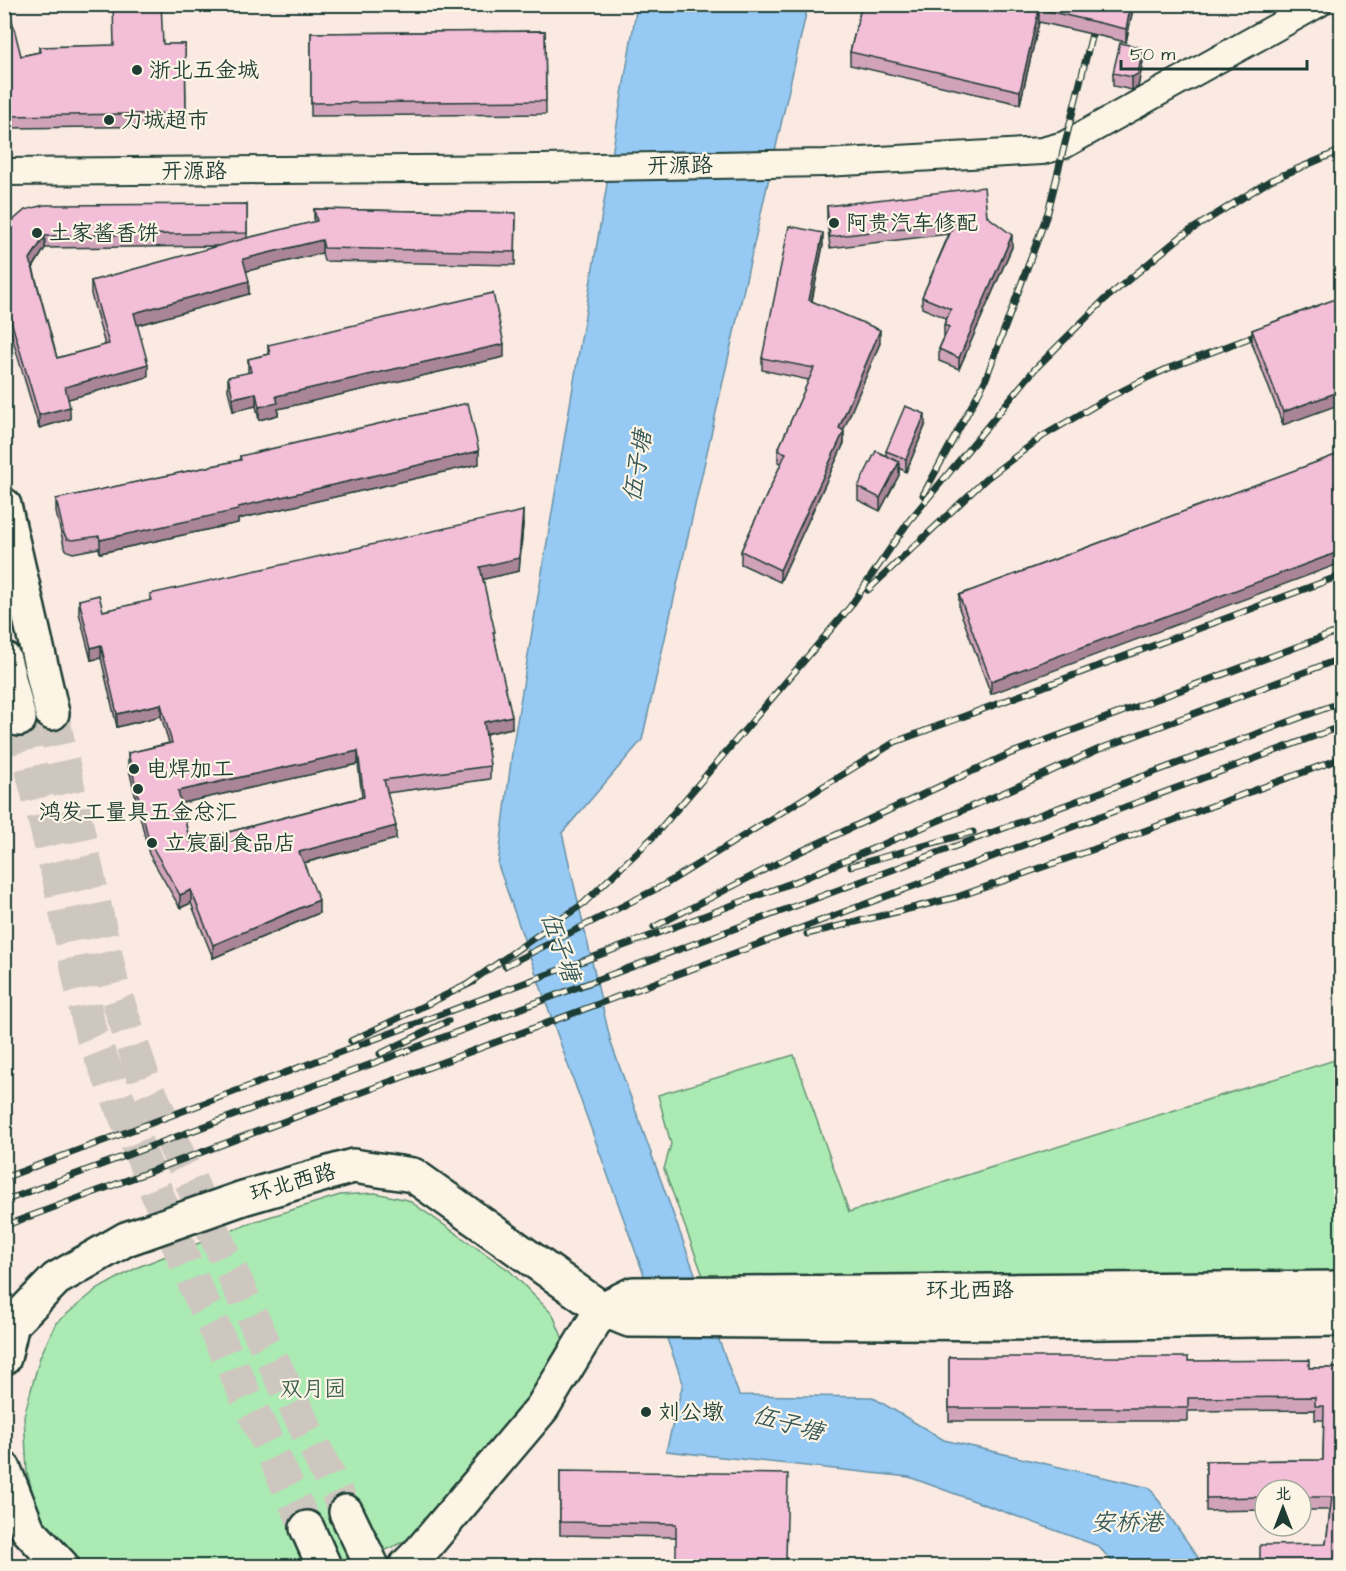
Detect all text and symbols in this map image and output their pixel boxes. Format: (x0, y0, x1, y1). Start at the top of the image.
scale bar (1121, 33, 1307, 71)
text: 50 m (1130, 42, 1175, 67)
place label: 浙北五金城 (149, 55, 259, 86)
marker: 浙北五金城 (130, 63, 144, 77)
place label: 力城超市 (121, 105, 209, 136)
marker: 力城超市 (102, 113, 116, 127)
street label: 开源路 (647, 150, 713, 182)
street label: 开源路 (161, 156, 227, 187)
place label: 阿贵汽车修配 (846, 208, 978, 239)
marker: 阿贵汽车修配 (827, 216, 841, 230)
place label: 土家酱香饼 (49, 218, 159, 249)
marker: 土家酱香饼 (30, 226, 44, 240)
water label: 伍子塘 (615, 425, 662, 504)
place label: 电焊加工 (146, 754, 234, 785)
marker: 电焊加工 (127, 762, 141, 776)
marker: 鸿发工量具五金总汇 (131, 782, 145, 796)
place label: 鸿发工量具五金总汇 (39, 797, 237, 828)
place label: 立宸副食品店 (164, 828, 296, 859)
marker: 立宸副食品店 (145, 836, 159, 850)
water label: 伍子塘 (532, 907, 589, 989)
street label: 环北西路 (246, 1156, 340, 1210)
street label: 环北西路 (926, 1275, 1014, 1306)
park label: 双月园 (280, 1374, 346, 1405)
place label: 刘公墩 (658, 1397, 724, 1428)
water label: 伍子塘 (749, 1398, 830, 1451)
marker: 刘公墩 (639, 1405, 653, 1419)
north arrow (1253, 1478, 1313, 1538)
text: 北 (1275, 1483, 1291, 1505)
water label: 安桥港 (1091, 1506, 1165, 1540)

